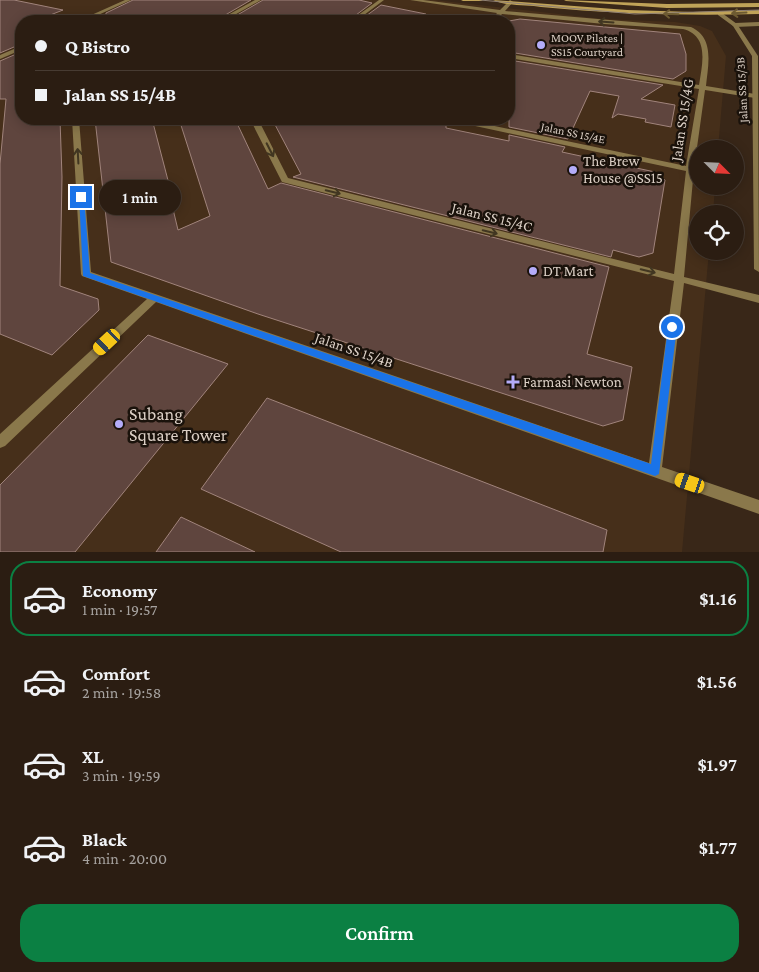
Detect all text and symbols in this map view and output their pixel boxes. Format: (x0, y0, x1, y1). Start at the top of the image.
one-way arrow (732, 9, 748, 18)
one-way arrow (663, 10, 679, 19)
one-way arrow (598, 18, 614, 27)
place label: MOOV Pilates | SS15 Courtyard (551, 31, 624, 59)
text: Q Bistro (65, 36, 130, 57)
marker: MOOV Pilates | SS15 Courtyard (535, 39, 547, 51)
street label: Jalan SS 15/3B (733, 56, 751, 124)
street label: Jalan SS 15/4G (667, 78, 697, 164)
text: Jalan SS 15/4B (65, 84, 176, 105)
street label: Jalan SS 15/4E (539, 119, 607, 147)
north arrow (689, 140, 744, 195)
map controls (689, 140, 744, 260)
one-way arrow (265, 142, 275, 157)
one-way arrow (74, 148, 83, 164)
place label: The Brew House @SS15 (583, 153, 663, 187)
marker: The Brew House @SS15 (567, 164, 579, 176)
callout: 1 min (98, 180, 181, 214)
route end (70, 186, 92, 208)
one-way arrow (324, 188, 340, 197)
text: 1 min (122, 189, 158, 206)
street label: Jalan SS 15/4C (448, 199, 534, 236)
button: locate (689, 205, 744, 260)
one-way arrow (482, 228, 498, 237)
place label: DT Mart (543, 263, 595, 279)
marker: DT Mart (527, 265, 539, 277)
one-way arrow (639, 267, 655, 276)
route start (661, 316, 683, 338)
car (90, 326, 123, 358)
street label: Jalan SS 15/4B (310, 328, 395, 372)
place label: Farmasi Newton (523, 374, 622, 390)
marker: Farmasi Newton (507, 376, 519, 388)
place label: Subang Square Tower (129, 404, 228, 445)
marker: Subang Square Tower (113, 418, 125, 430)
car (673, 471, 706, 495)
icon: car (22, 576, 67, 621)
text: Economy (82, 580, 157, 601)
text: $1.16 (699, 588, 737, 609)
text: 1 min · 19:57 (82, 601, 157, 618)
icon: car (22, 659, 67, 704)
text: Comfort (82, 663, 150, 684)
text: $1.56 (697, 671, 737, 692)
text: 2 min · 19:58 (82, 684, 161, 701)
icon: car (22, 742, 67, 787)
text: XL (82, 746, 104, 767)
text: $1.97 (697, 754, 737, 775)
text: 3 min · 19:59 (82, 767, 161, 784)
icon: car (22, 825, 67, 870)
text: Black (82, 829, 127, 850)
text: $1.77 (699, 837, 737, 858)
text: 4 min · 20:00 (82, 850, 167, 867)
button: Confirm (20, 904, 739, 962)

